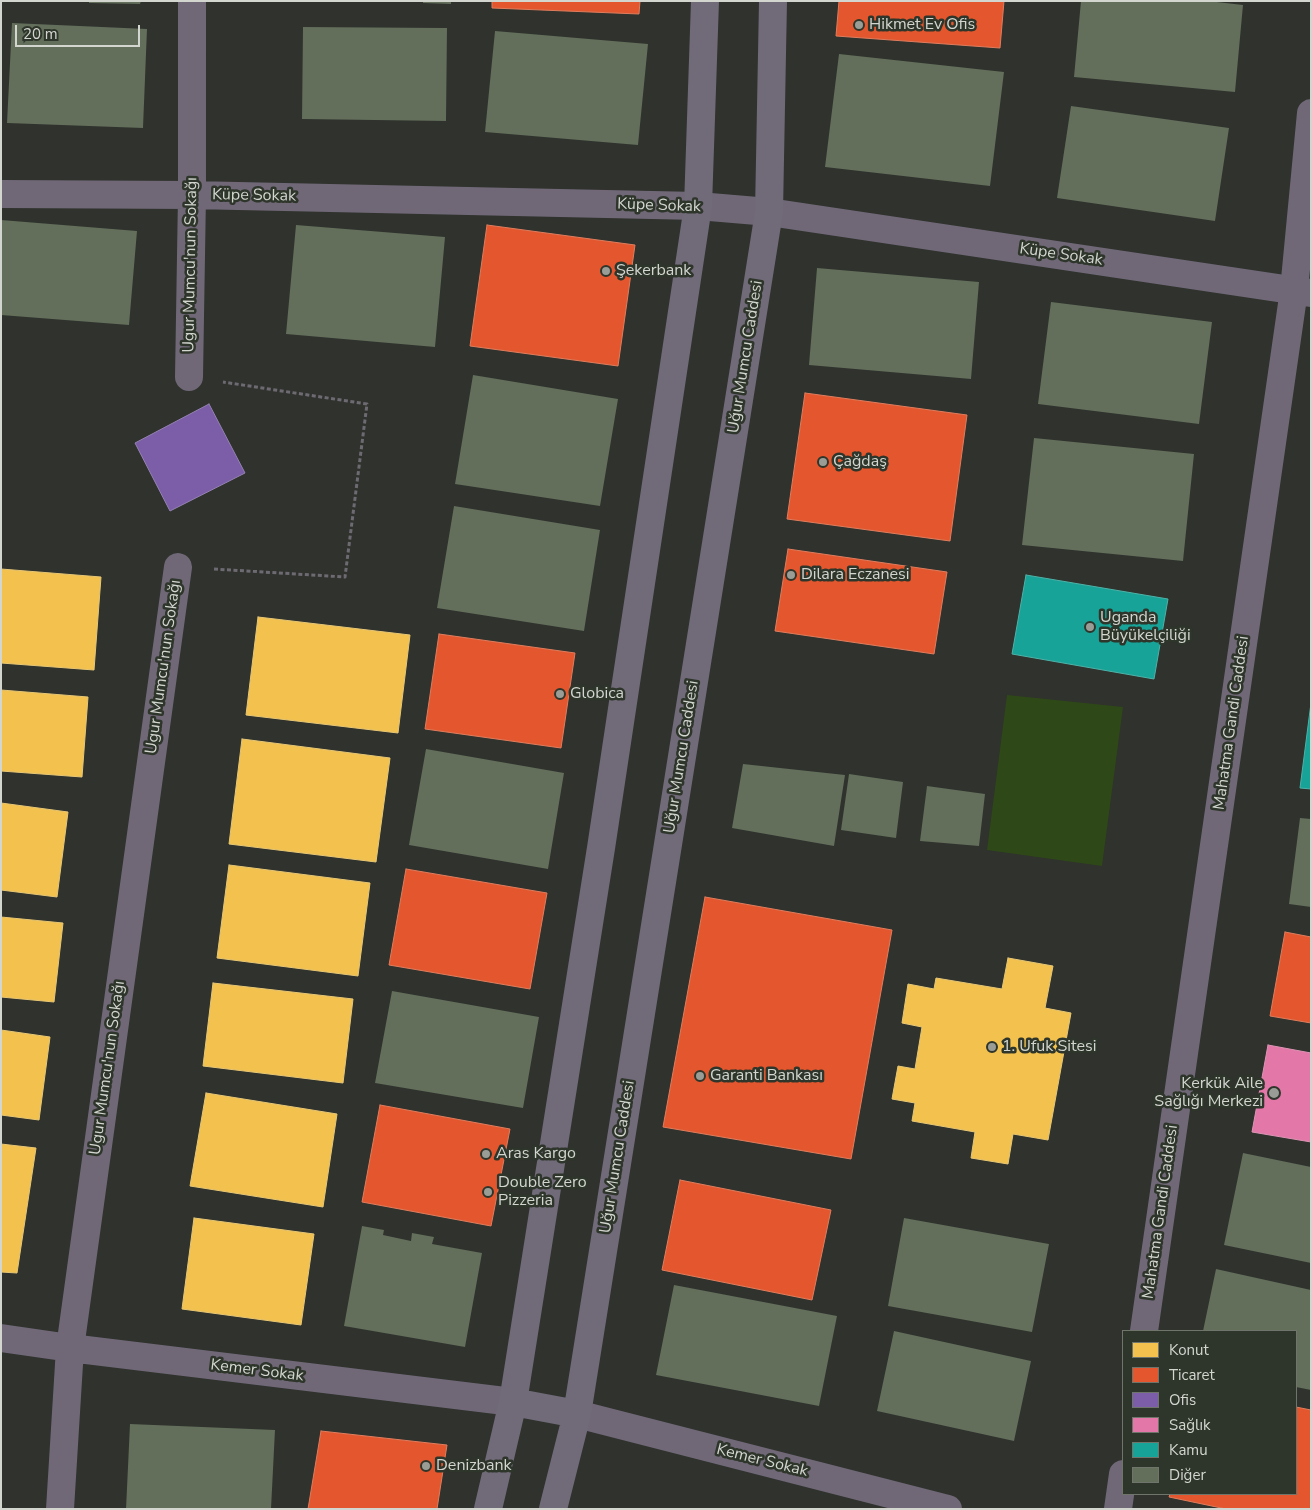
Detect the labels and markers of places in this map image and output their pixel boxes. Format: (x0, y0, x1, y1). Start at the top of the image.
place label: Hikmet Ev Ofis (869, 15, 975, 35)
marker: Hikmet Ev Ofis (853, 19, 865, 31)
place label: Şekerbank (616, 261, 691, 281)
marker: Şekerbank (600, 265, 612, 277)
place label: Çağdaş (833, 452, 887, 472)
marker: Çağdaş (817, 456, 829, 468)
place label: Dilara Eczanesi (801, 565, 910, 585)
marker: Dilara Eczanesi (785, 569, 797, 581)
place label: Uganda Büyükelçiliği (1100, 608, 1191, 646)
marker: Uganda Büyükelçiliği (1084, 621, 1096, 633)
place label: Globica (570, 684, 624, 704)
marker: Globica (554, 688, 566, 700)
place label: 1. Ufuk Sitesi (1002, 1037, 1096, 1057)
marker: 1. Ufuk Sitesi (986, 1041, 998, 1053)
place label: Garanti Bankası (710, 1066, 823, 1086)
marker: Garanti Bankası (694, 1070, 706, 1082)
place label: Kerkük Aile Sağlığı Merkezi (1154, 1074, 1263, 1112)
marker: Kerkük Aile Sağlığı Merkezi (1267, 1086, 1281, 1100)
place label: Aras Kargo (496, 1144, 576, 1164)
marker: Aras Kargo (480, 1148, 492, 1160)
place label: Double Zero Pizzeria (498, 1173, 587, 1211)
marker: Double Zero Pizzeria (482, 1186, 494, 1198)
place label: Denizbank (436, 1456, 511, 1476)
marker: Denizbank (420, 1460, 432, 1472)

